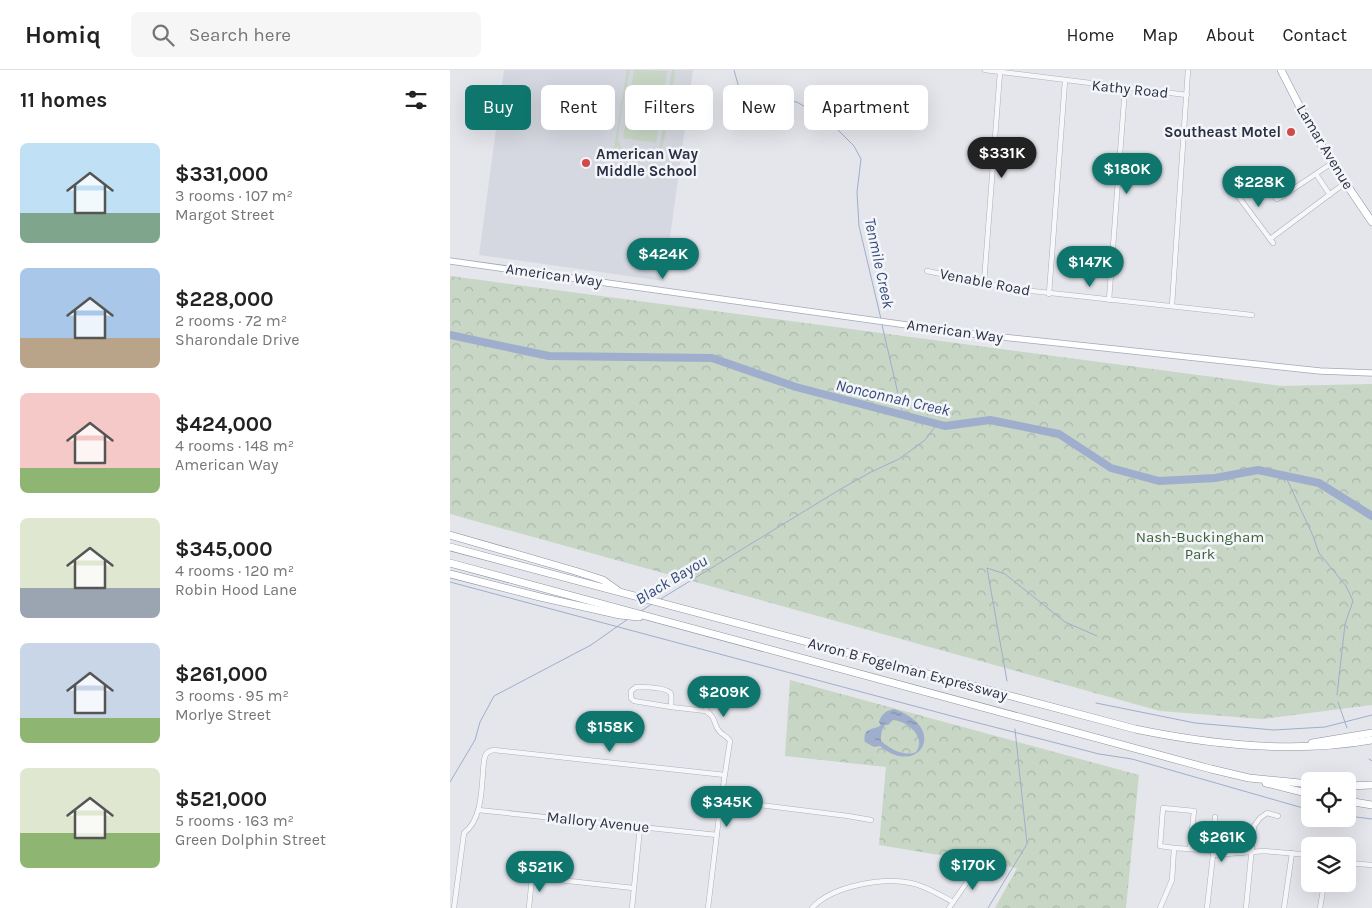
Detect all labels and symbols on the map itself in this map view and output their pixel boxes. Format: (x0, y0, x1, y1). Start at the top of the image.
street label: Kathy Road (1091, 76, 1169, 102)
street label: Lamar Avenue (1293, 101, 1357, 193)
place label: Southeast Motel (1164, 123, 1281, 141)
marker: Southeast Motel (1285, 126, 1297, 138)
pin: $331K (967, 136, 1037, 179)
place label: American Way Middle School (596, 145, 699, 180)
pin: $180K (1092, 152, 1162, 195)
marker: American Way Middle School (580, 157, 592, 169)
pin: $228K (1224, 166, 1294, 208)
water label: Tenmile Creek (861, 216, 899, 311)
pin: $424K (628, 238, 698, 280)
pin: $147K (1055, 246, 1125, 288)
street label: American Way (505, 259, 603, 291)
street label: Venable Road (938, 264, 1032, 300)
street label: American Way (906, 315, 1004, 347)
water label: Nonconnah Creek (834, 375, 953, 420)
park label: Nash-Buckingham Park (1136, 528, 1264, 563)
water label: Black Bayou (632, 551, 711, 608)
street label: Avron B Fogelman Expressway (806, 634, 1010, 704)
pin: $209K (689, 676, 759, 718)
pin: $158K (575, 710, 645, 753)
pin: $345K (692, 786, 762, 828)
street label: Mallory Avenue (546, 808, 650, 836)
pin: $261K (1187, 820, 1257, 863)
pin: $170K (938, 848, 1008, 891)
pin: $521K (505, 850, 575, 893)

